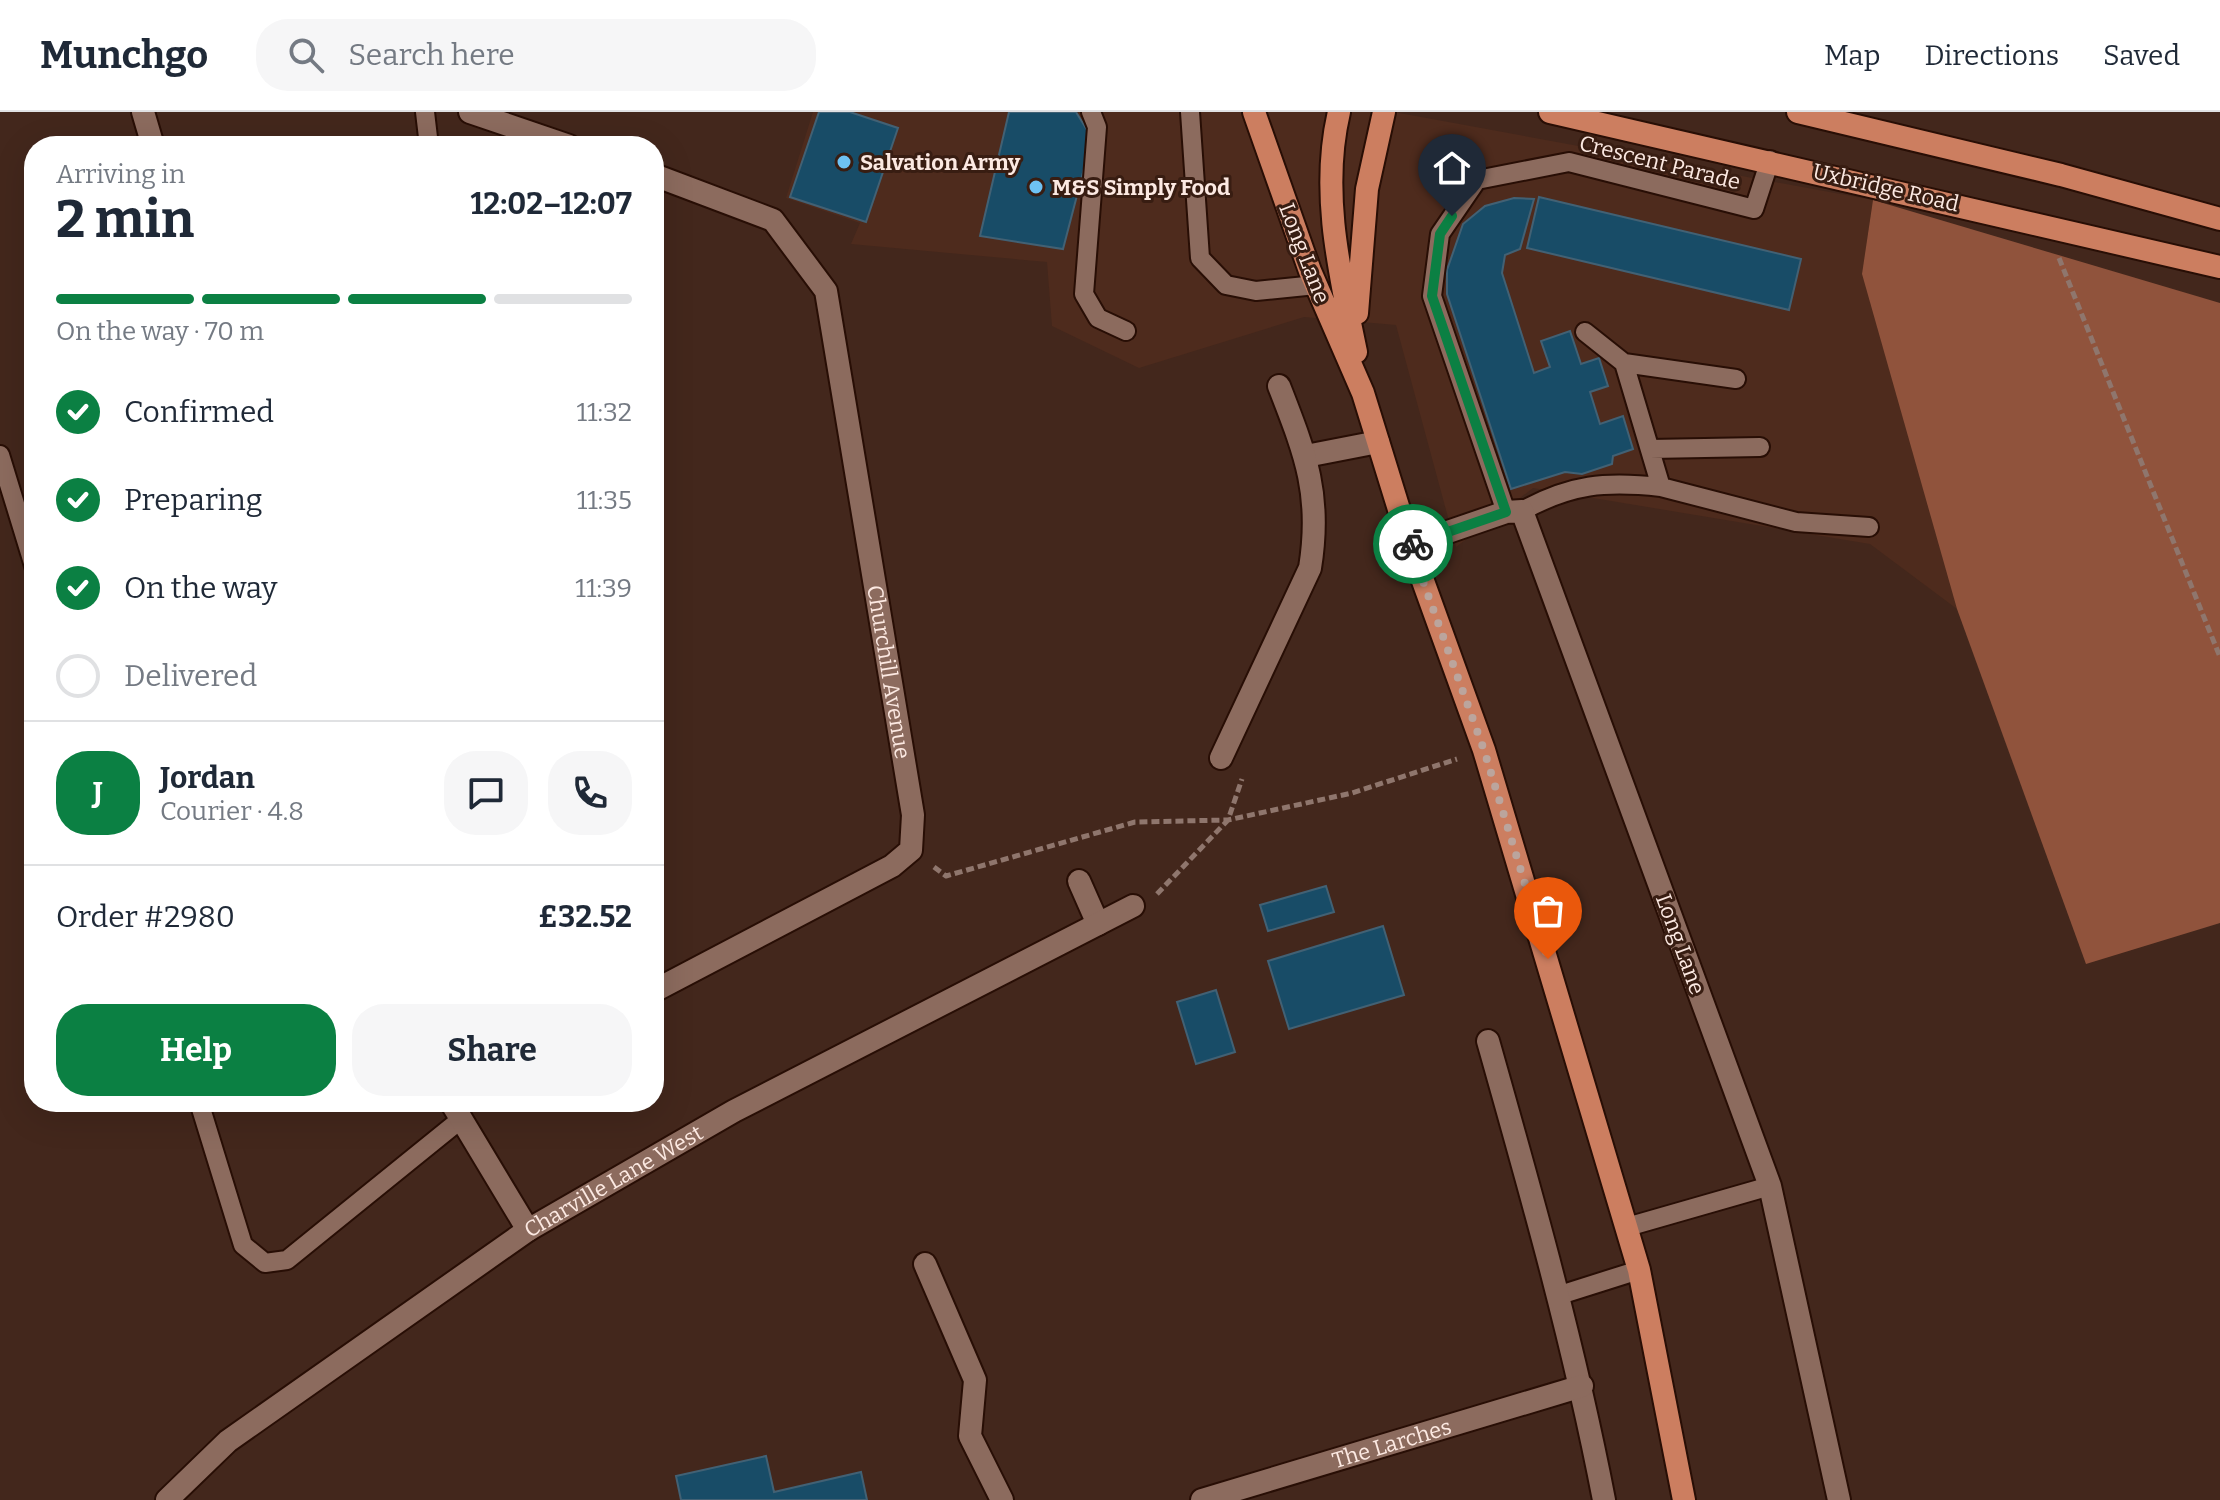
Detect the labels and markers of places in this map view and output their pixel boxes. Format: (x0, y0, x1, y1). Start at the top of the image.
pin (1418, 134, 1486, 216)
place label: Salvation Army (860, 149, 1021, 176)
marker: Salvation Army (835, 153, 853, 171)
place label: M&S Simply Food (1052, 174, 1230, 201)
marker: M&S Simply Food (1027, 178, 1045, 196)
pin (1514, 877, 1582, 959)

